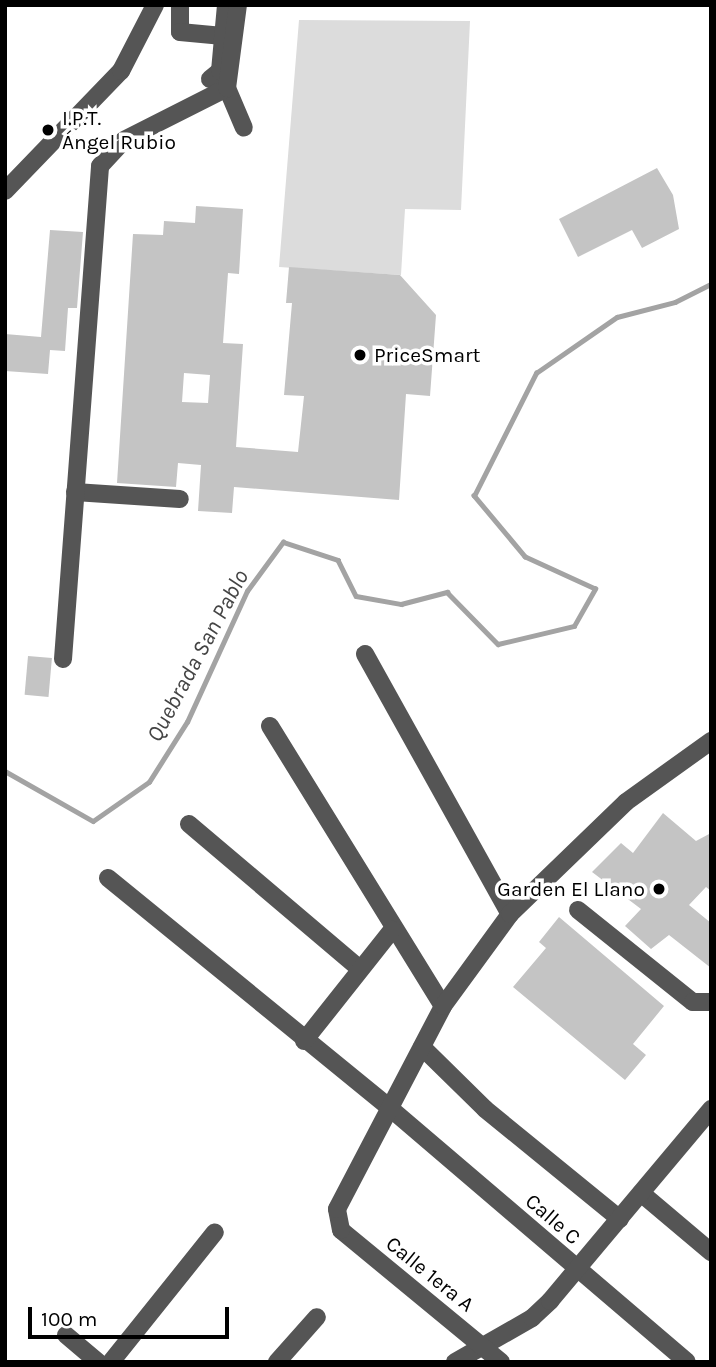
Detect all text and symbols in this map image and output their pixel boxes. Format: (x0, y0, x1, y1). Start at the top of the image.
place label: I.P.T. Ángel Rubio (62, 105, 176, 155)
marker: I.P.T. Ángel Rubio (40, 122, 56, 138)
place label: PriceSmart (374, 342, 480, 368)
marker: PriceSmart (352, 347, 368, 363)
water label: Quebrada San Pablo (141, 565, 255, 747)
place label: Garden El Llano (497, 876, 645, 902)
marker: Garden El Llano (651, 881, 667, 897)
street label: Calle C (520, 1188, 586, 1250)
street label: Calle 1era A (381, 1231, 479, 1317)
scale bar (32, 1294, 233, 1338)
text: 100 m (41, 1307, 98, 1331)

